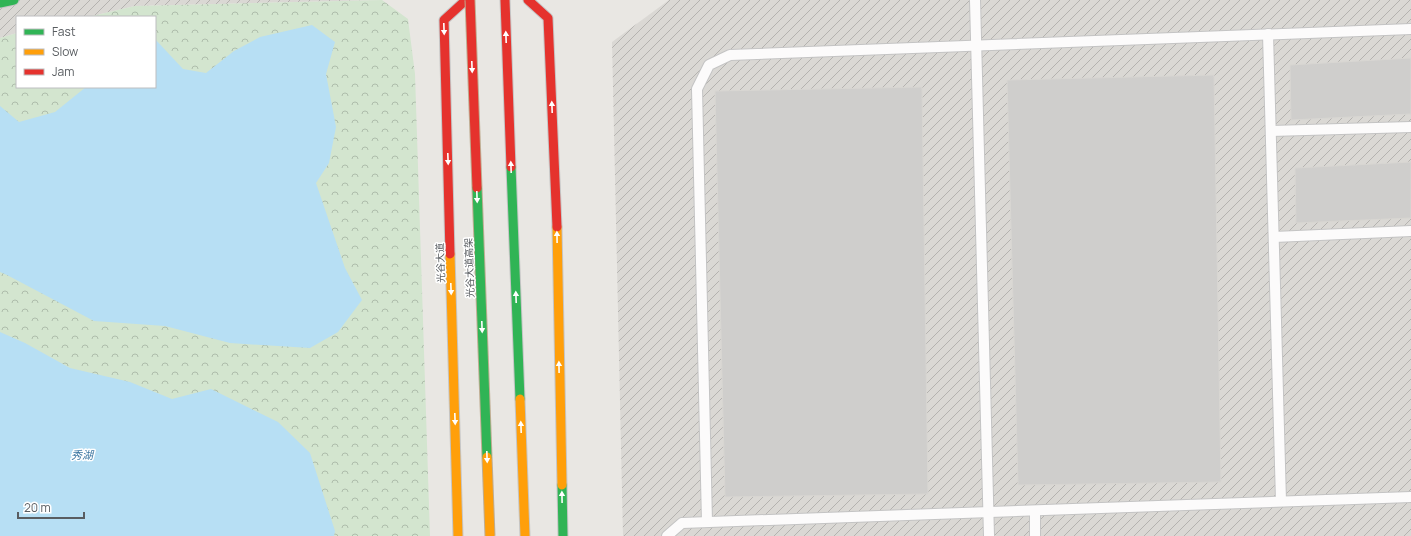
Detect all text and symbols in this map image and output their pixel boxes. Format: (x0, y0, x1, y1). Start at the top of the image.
legend (16, 16, 156, 88)
text: Fast (52, 23, 76, 40)
one-way arrow (441, 23, 447, 36)
one-way arrow (503, 31, 510, 43)
text: Slow (52, 43, 78, 60)
one-way arrow (469, 61, 476, 73)
text: Jam (52, 63, 74, 80)
one-way arrow (549, 100, 555, 113)
one-way arrow (444, 153, 451, 165)
one-way arrow (508, 160, 514, 173)
one-way arrow (474, 191, 481, 203)
one-way arrow (554, 230, 560, 243)
street label: 光谷大道高架 (461, 238, 477, 298)
street label: 光谷大道 (432, 243, 448, 283)
one-way arrow (448, 283, 454, 296)
one-way arrow (513, 290, 519, 303)
one-way arrow (479, 321, 486, 333)
one-way arrow (556, 360, 562, 373)
one-way arrow (452, 413, 458, 426)
one-way arrow (518, 420, 524, 433)
water label: 秀湖 (71, 447, 95, 462)
one-way arrow (484, 451, 491, 463)
one-way arrow (559, 490, 565, 503)
scale bar (18, 494, 84, 520)
text: 20 m (24, 499, 51, 516)

